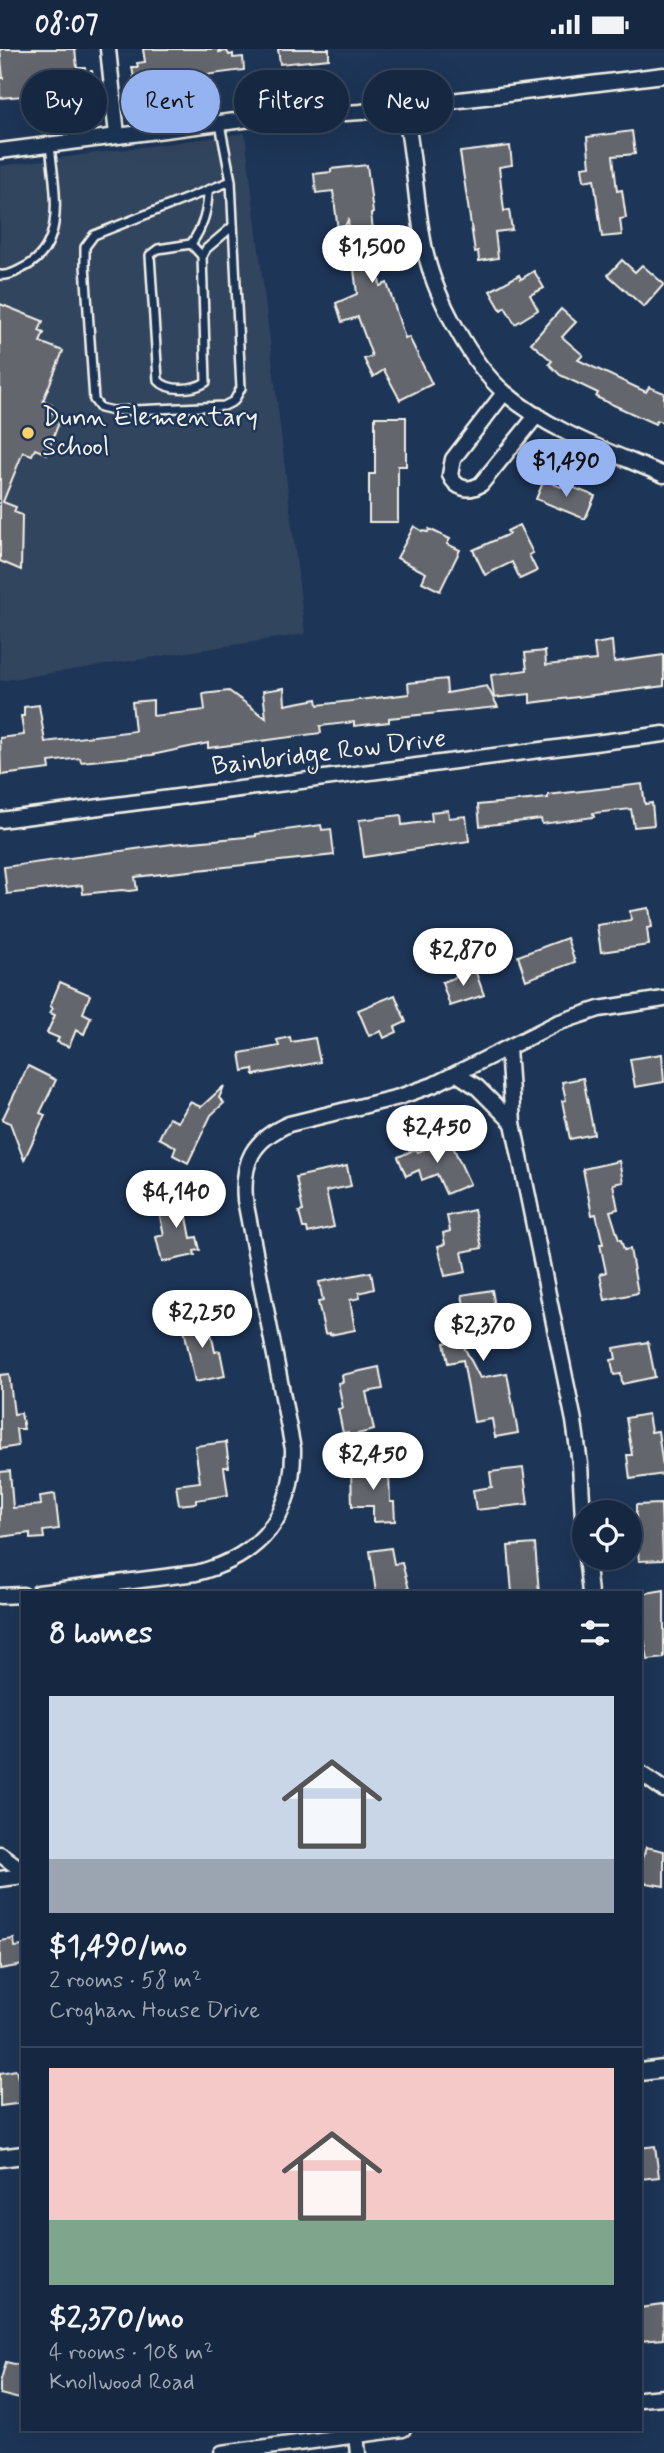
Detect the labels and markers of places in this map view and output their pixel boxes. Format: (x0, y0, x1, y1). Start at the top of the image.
pin: $1,500 (315, 225, 429, 285)
place label: Dunn Elementary School (42, 401, 258, 465)
marker: Dunn Elementary School (20, 425, 36, 441)
pin: $1,490 (509, 440, 623, 499)
pin: $2,870 (406, 929, 520, 988)
pin: $2,450 (380, 1105, 494, 1165)
pin: $4,140 (119, 1171, 233, 1230)
pin: $2,250 (145, 1291, 259, 1350)
pin: $2,370 (426, 1303, 540, 1363)
pin: $2,450 (316, 1433, 430, 1492)

